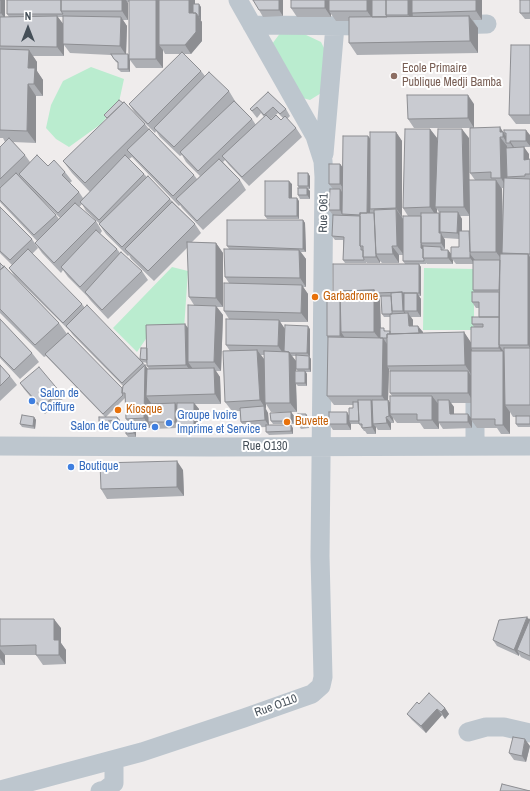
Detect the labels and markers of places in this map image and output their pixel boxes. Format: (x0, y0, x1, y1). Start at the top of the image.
place label: Ecole Primaire Publique Medji Bamba (402, 62, 502, 90)
marker: Ecole Primaire Publique Medji Bamba (389, 71, 399, 81)
place label: Garbadrome (323, 290, 378, 304)
marker: Garbadrome (310, 292, 320, 302)
place label: Salon de Coiffure (40, 387, 79, 415)
marker: Salon de Coiffure (27, 396, 37, 406)
place label: Kiosque (126, 403, 162, 417)
marker: Kiosque (113, 405, 123, 415)
place label: Groupe Ivoire Imprime et Service (177, 409, 260, 437)
place label: Buvette (295, 415, 328, 429)
marker: Buvette (282, 417, 292, 427)
marker: Groupe Ivoire Imprime et Service (164, 418, 174, 428)
place label: Salon de Couture (70, 420, 147, 434)
marker: Salon de Couture (150, 422, 160, 432)
place label: Boutique (79, 460, 118, 474)
marker: Boutique (66, 462, 76, 472)

